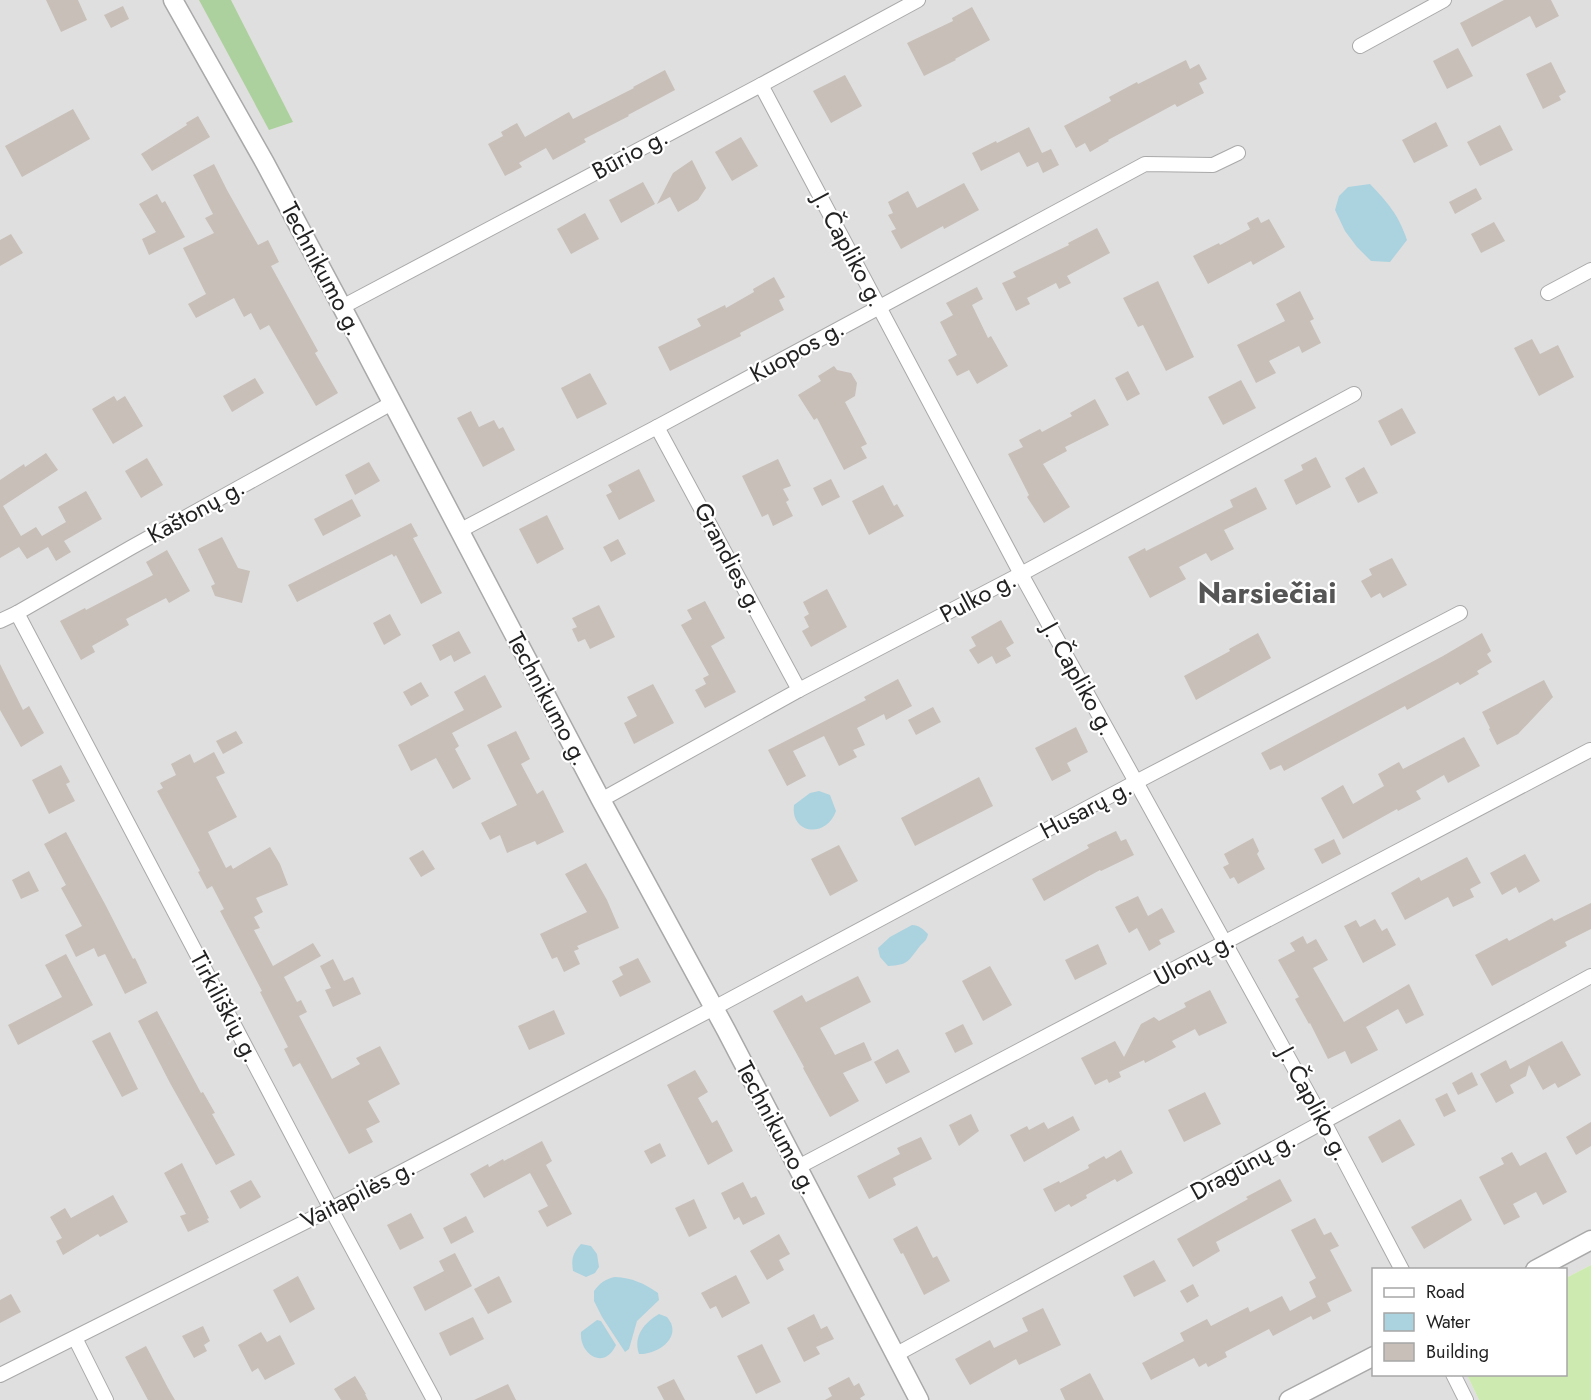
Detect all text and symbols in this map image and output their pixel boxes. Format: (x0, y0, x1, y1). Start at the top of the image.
street label: Būrio g. (586, 119, 674, 188)
street label: J. Čapliko g. (803, 184, 894, 313)
street label: Technikumo g. (273, 196, 372, 342)
street label: Kuopos g. (743, 310, 850, 391)
street label: Kaštonų g. (141, 469, 251, 552)
street label: Grandies g. (686, 496, 773, 619)
street label: Pulko g. (933, 562, 1022, 631)
district label: Narsiečiai (1197, 571, 1337, 614)
street label: J. Čapliko g. (1032, 613, 1125, 742)
street label: Technikumo g. (499, 626, 598, 772)
street label: Husarų g. (1033, 770, 1138, 847)
street label: Ulonų g. (1147, 923, 1240, 994)
street label: Tirkiliškių g. (182, 945, 269, 1069)
street label: J. Čapliko g. (1268, 1038, 1359, 1167)
street label: Technikumo g. (728, 1055, 827, 1201)
street label: Dragūnų g. (1184, 1122, 1302, 1209)
street label: Vaitapilės g. (295, 1150, 421, 1237)
legend (1372, 1268, 1567, 1376)
text: Road (1426, 1279, 1465, 1305)
text: Water (1426, 1309, 1471, 1335)
text: Building (1426, 1339, 1489, 1365)

